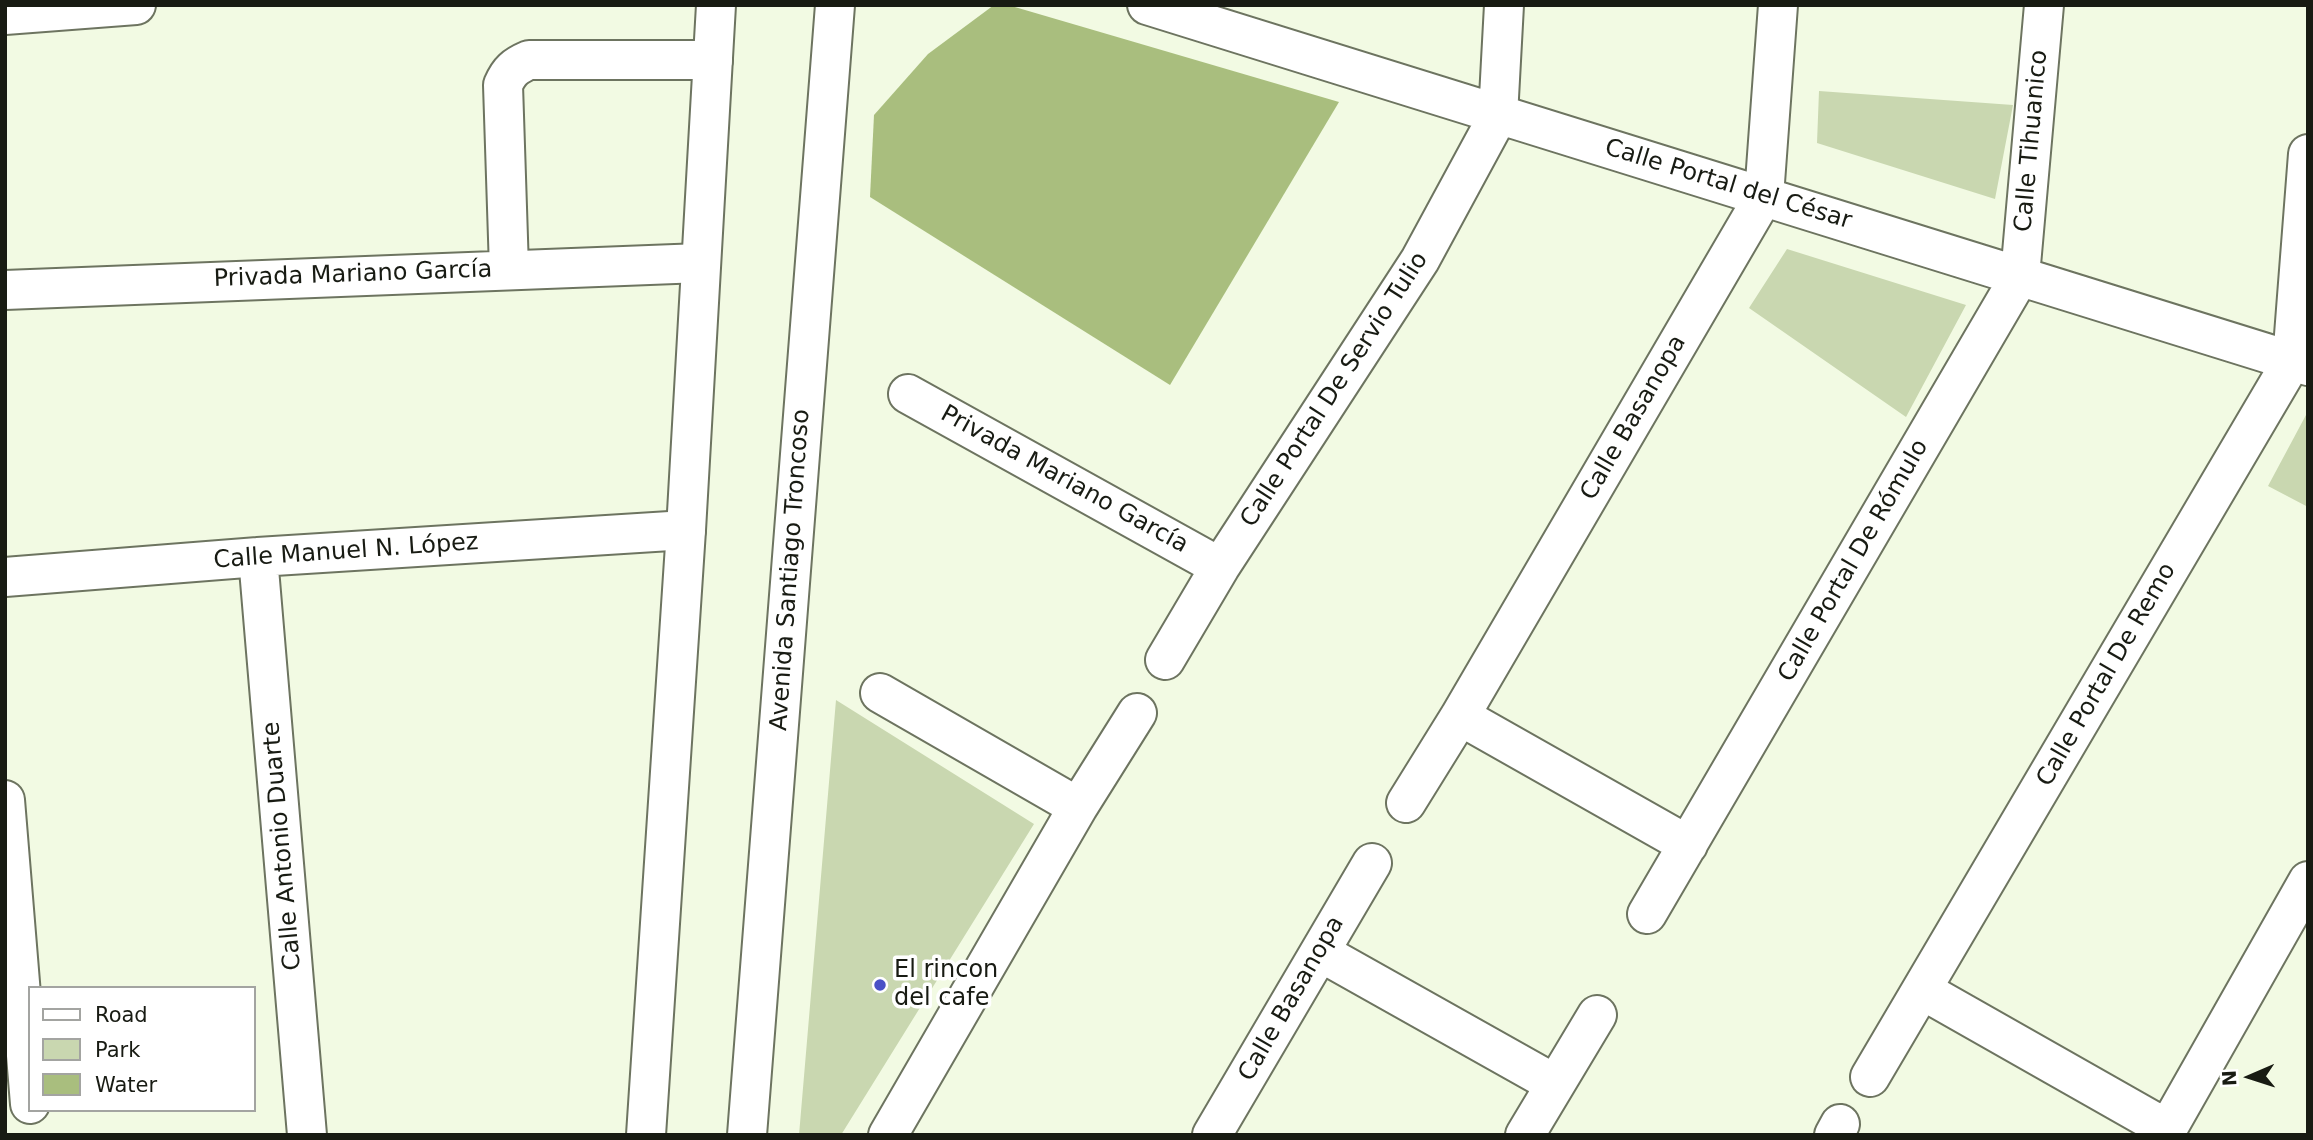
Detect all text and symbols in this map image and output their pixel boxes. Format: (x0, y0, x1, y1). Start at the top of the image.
street label: Calle Tihuanico (2010, 49, 2054, 233)
street label: Calle Portal del César (1601, 134, 1855, 236)
street label: Calle Portal De Servio Tulio (1235, 247, 1435, 533)
street label: Privada Mariano García (213, 256, 493, 294)
street label: Calle Basanopa (1575, 331, 1693, 505)
street label: Privada Mariano García (935, 400, 1193, 560)
street label: Avenida Santiago Troncoso (765, 408, 817, 732)
street label: Calle Portal De Rómulo (1773, 435, 1935, 687)
street label: Calle Manuel N. López (213, 528, 479, 576)
street label: Calle Portal De Remo (2031, 558, 2183, 792)
street label: Calle Antonio Duarte (258, 720, 308, 972)
street label: Calle Basanopa (1233, 912, 1351, 1086)
place label: El rincon del cafe (894, 957, 998, 1013)
marker: El rincon del cafe (872, 977, 888, 993)
legend (28, 986, 256, 1112)
text: Road (95, 1003, 148, 1027)
text: Park (95, 1038, 140, 1062)
north arrow (2215, 1042, 2285, 1112)
text: N (2218, 1070, 2240, 1087)
text: Water (95, 1073, 157, 1097)

